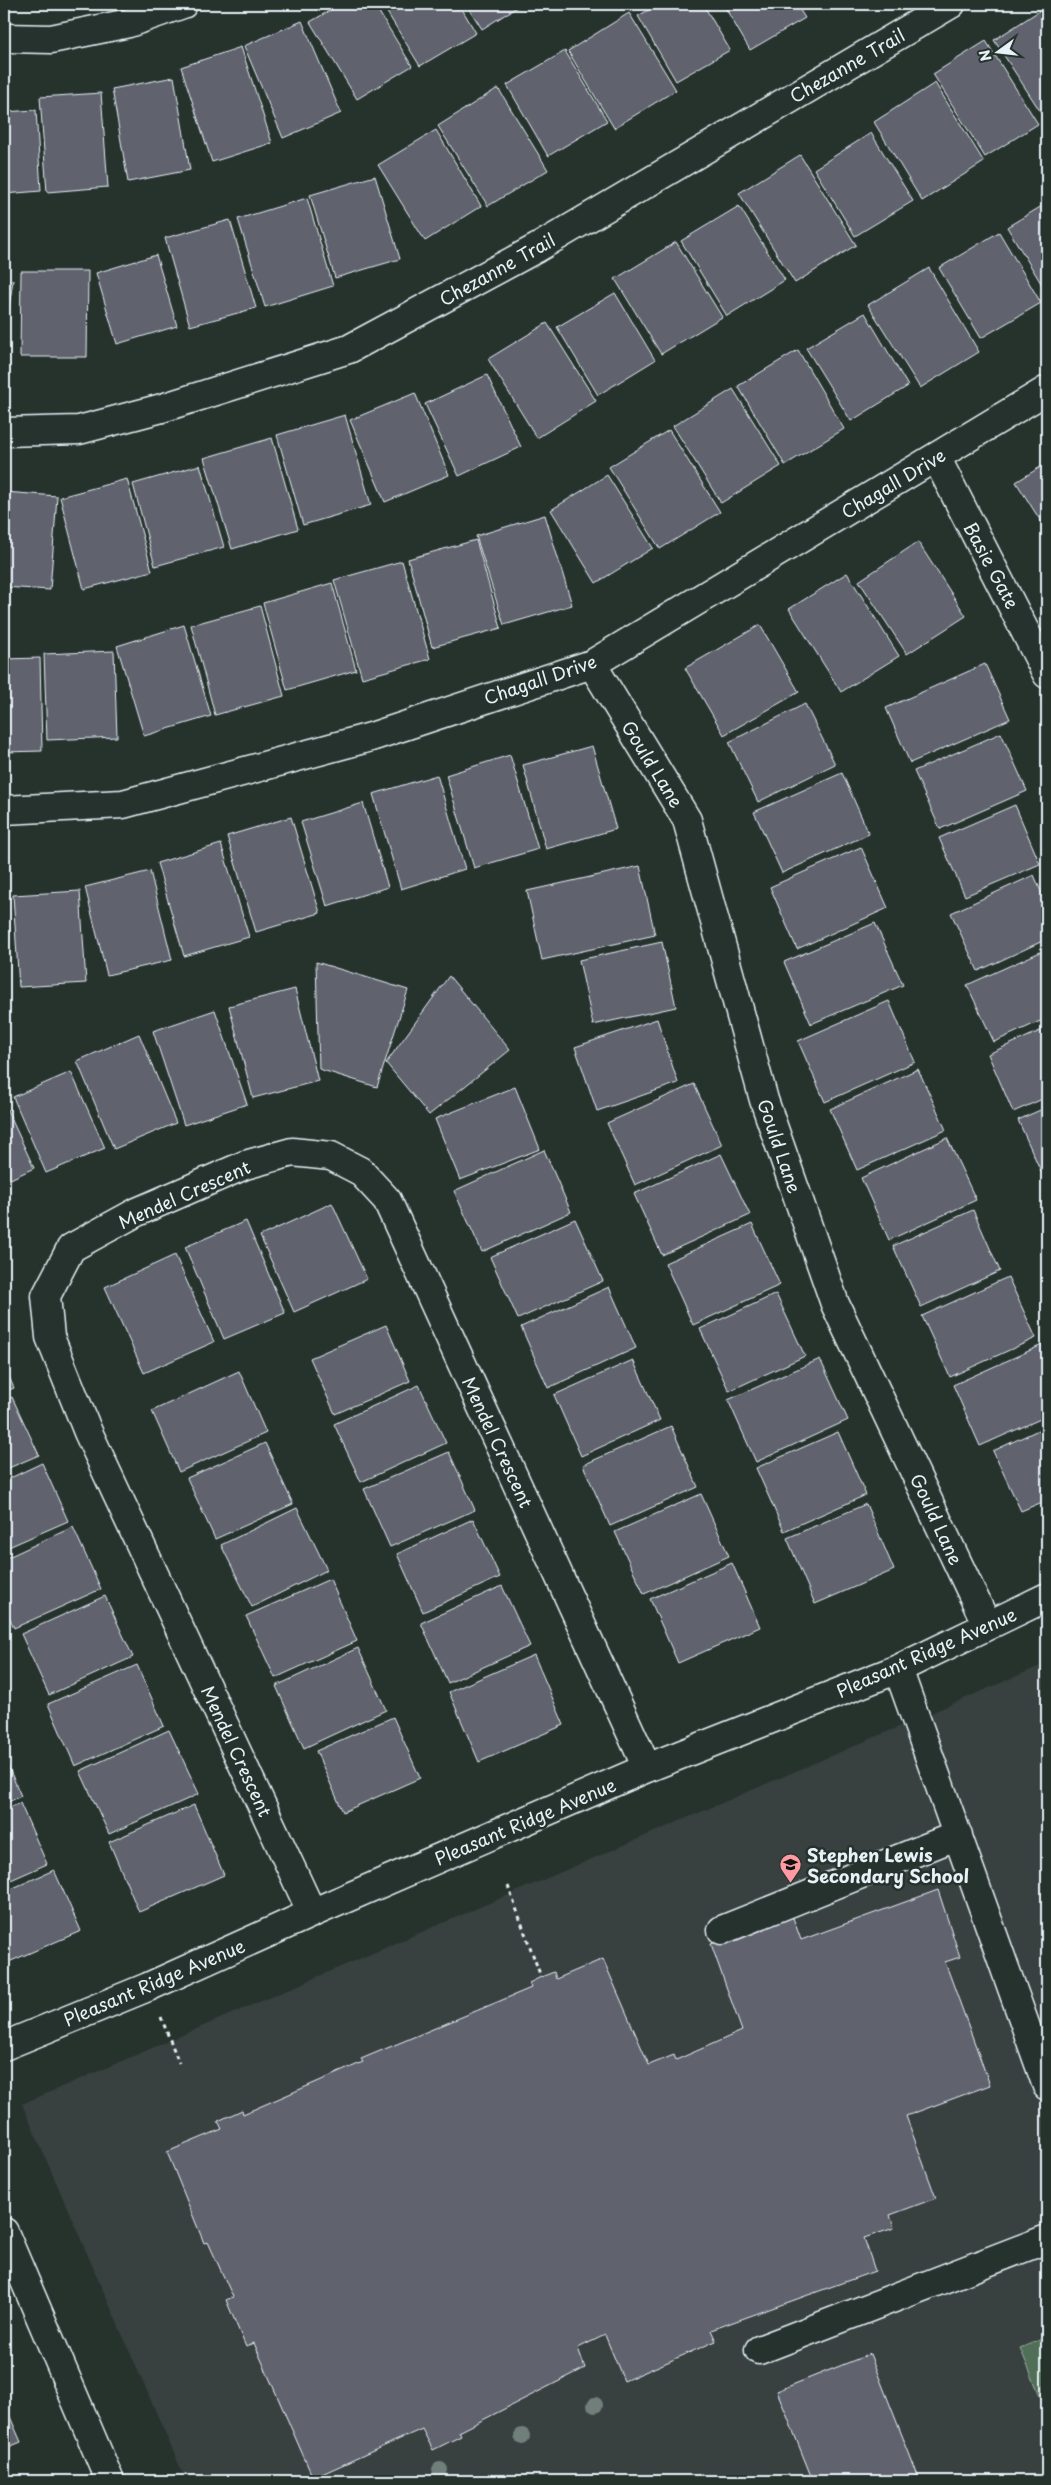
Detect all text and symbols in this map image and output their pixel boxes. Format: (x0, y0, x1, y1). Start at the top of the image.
street label: Chezanne Trail (784, 21, 910, 109)
north arrow (974, 28, 1024, 78)
text: N (973, 47, 997, 64)
street label: Chezanne Trail (434, 226, 560, 312)
street label: Chagall Drive (836, 441, 950, 525)
street label: Basie Gate (958, 517, 1026, 613)
street label: Chagall Drive (480, 647, 600, 711)
street label: Gould Lane (616, 715, 690, 813)
street label: Gould Lane (751, 1095, 809, 1197)
street label: Mendel Crescent (114, 1153, 254, 1235)
street label: Mendel Crescent (456, 1372, 540, 1512)
street label: Gould Lane (904, 1469, 970, 1569)
street label: Pleasant Ridge Avenue (832, 1600, 1021, 1704)
street label: Mendel Crescent (195, 1681, 279, 1821)
street label: Pleasant Ridge Avenue (430, 1770, 620, 1871)
place label: Stephen Lewis Secondary School (807, 1841, 969, 1889)
school or university icon: Stephen Lewis Secondary School (779, 1852, 803, 1883)
street label: Pleasant Ridge Avenue (59, 1931, 249, 2032)

